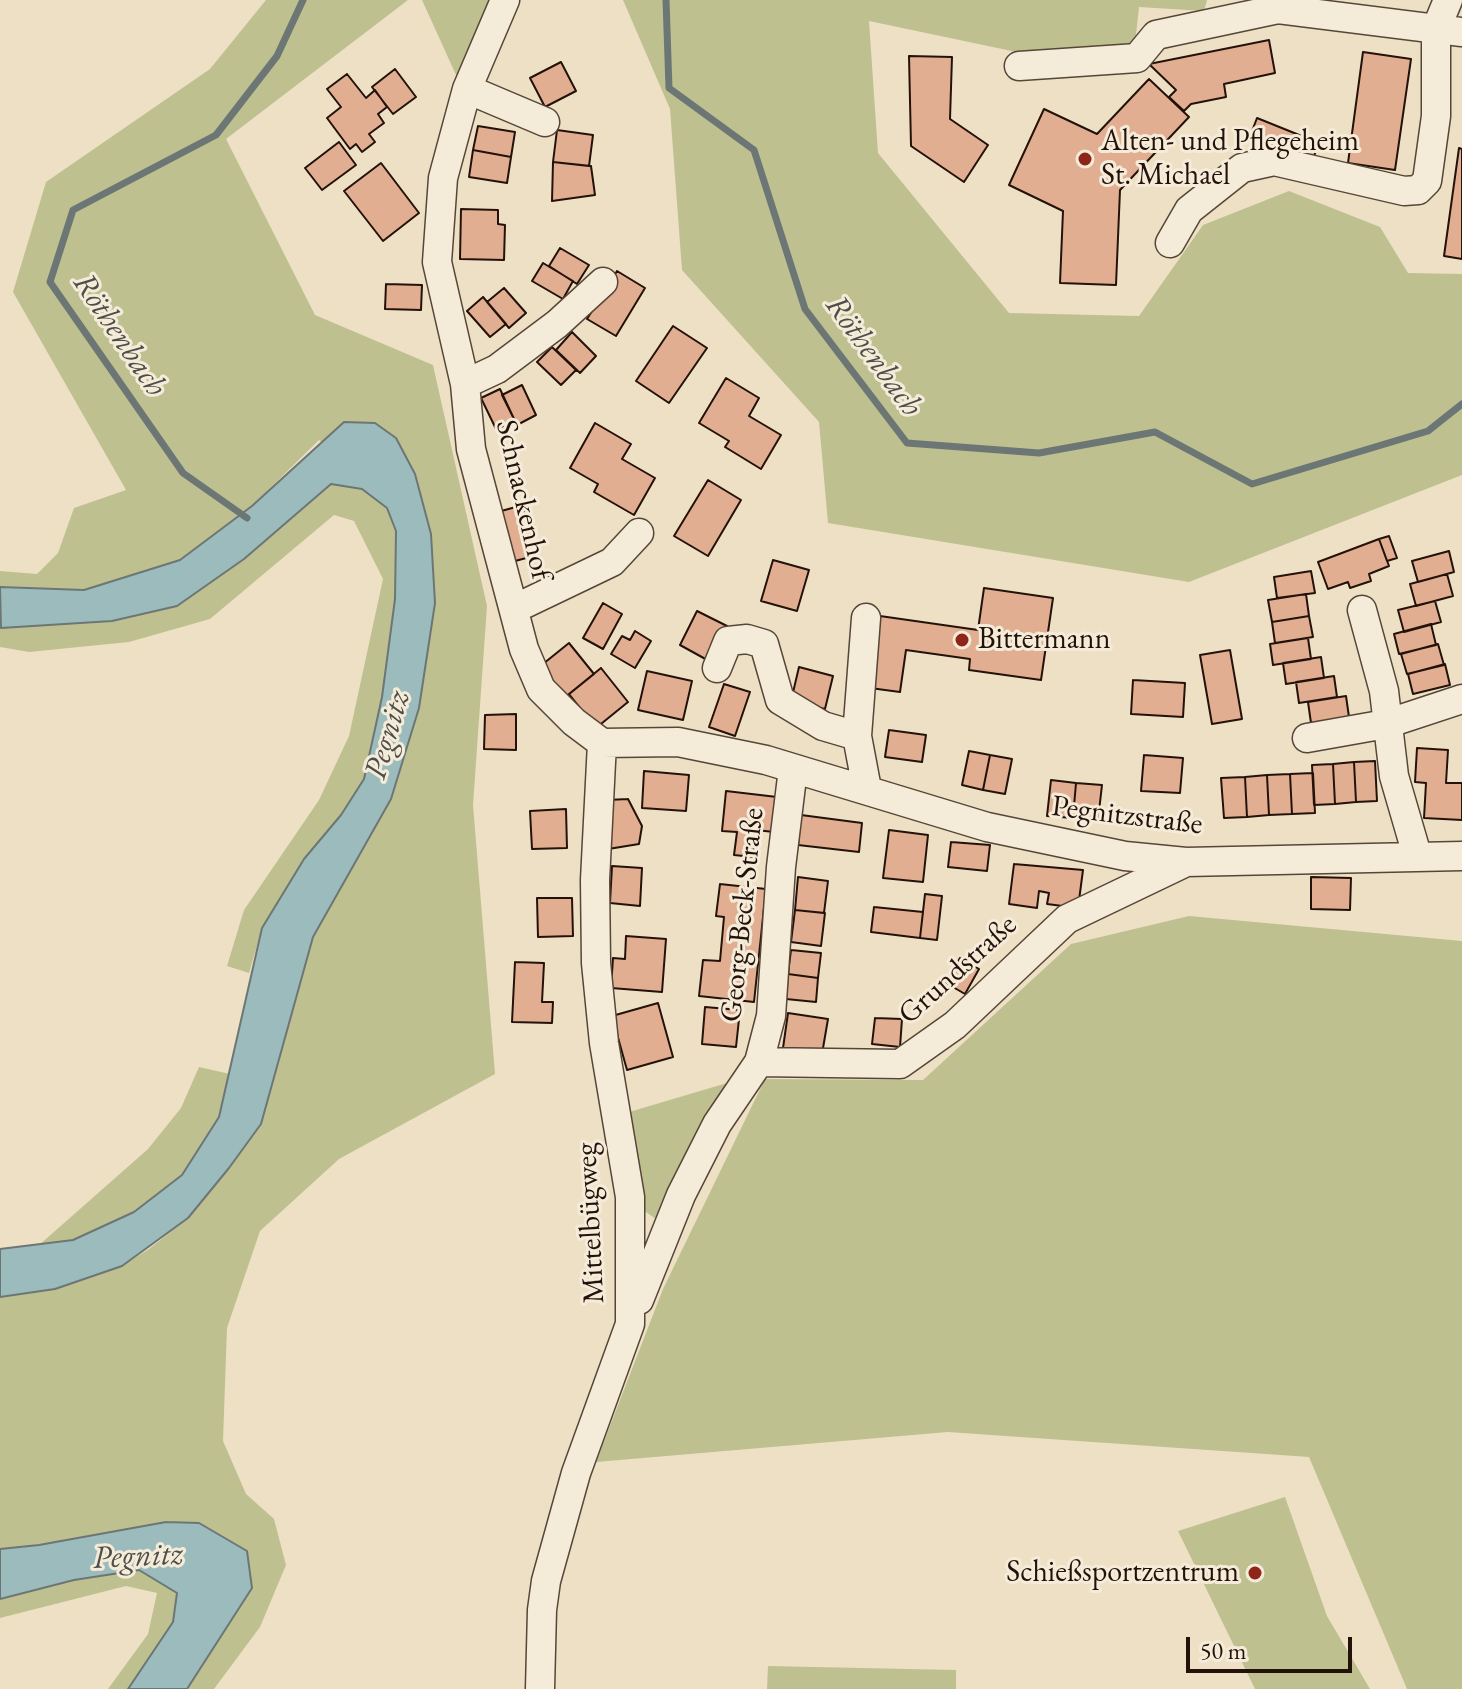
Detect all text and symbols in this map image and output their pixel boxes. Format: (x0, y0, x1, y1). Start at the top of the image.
place label: Alten- und Pflegeheim St. Michael (1101, 124, 1359, 194)
marker: Alten- und Pflegeheim St. Michael (1076, 150, 1094, 168)
water label: Röthenbach (64, 266, 174, 404)
water label: Röthenbach (816, 288, 930, 424)
street label: Schnackenhof (487, 417, 559, 583)
place label: Bittermann (978, 622, 1111, 658)
marker: Bittermann (953, 631, 971, 649)
water label: Pegnitz (357, 686, 419, 784)
street label: Pegnitzstraße (1050, 789, 1204, 843)
street label: Georg-Beck-Straße (714, 806, 772, 1024)
street label: Grundstraße (891, 908, 1025, 1032)
street label: Mittelbügweg (569, 1142, 613, 1304)
water label: Pegnitz (92, 1535, 184, 1579)
place label: Schießsportzentrum (1006, 1555, 1239, 1591)
marker: Schießsportzentrum (1246, 1564, 1264, 1582)
scale bar (1190, 1621, 1356, 1671)
text: 50 m (1200, 1635, 1247, 1666)

